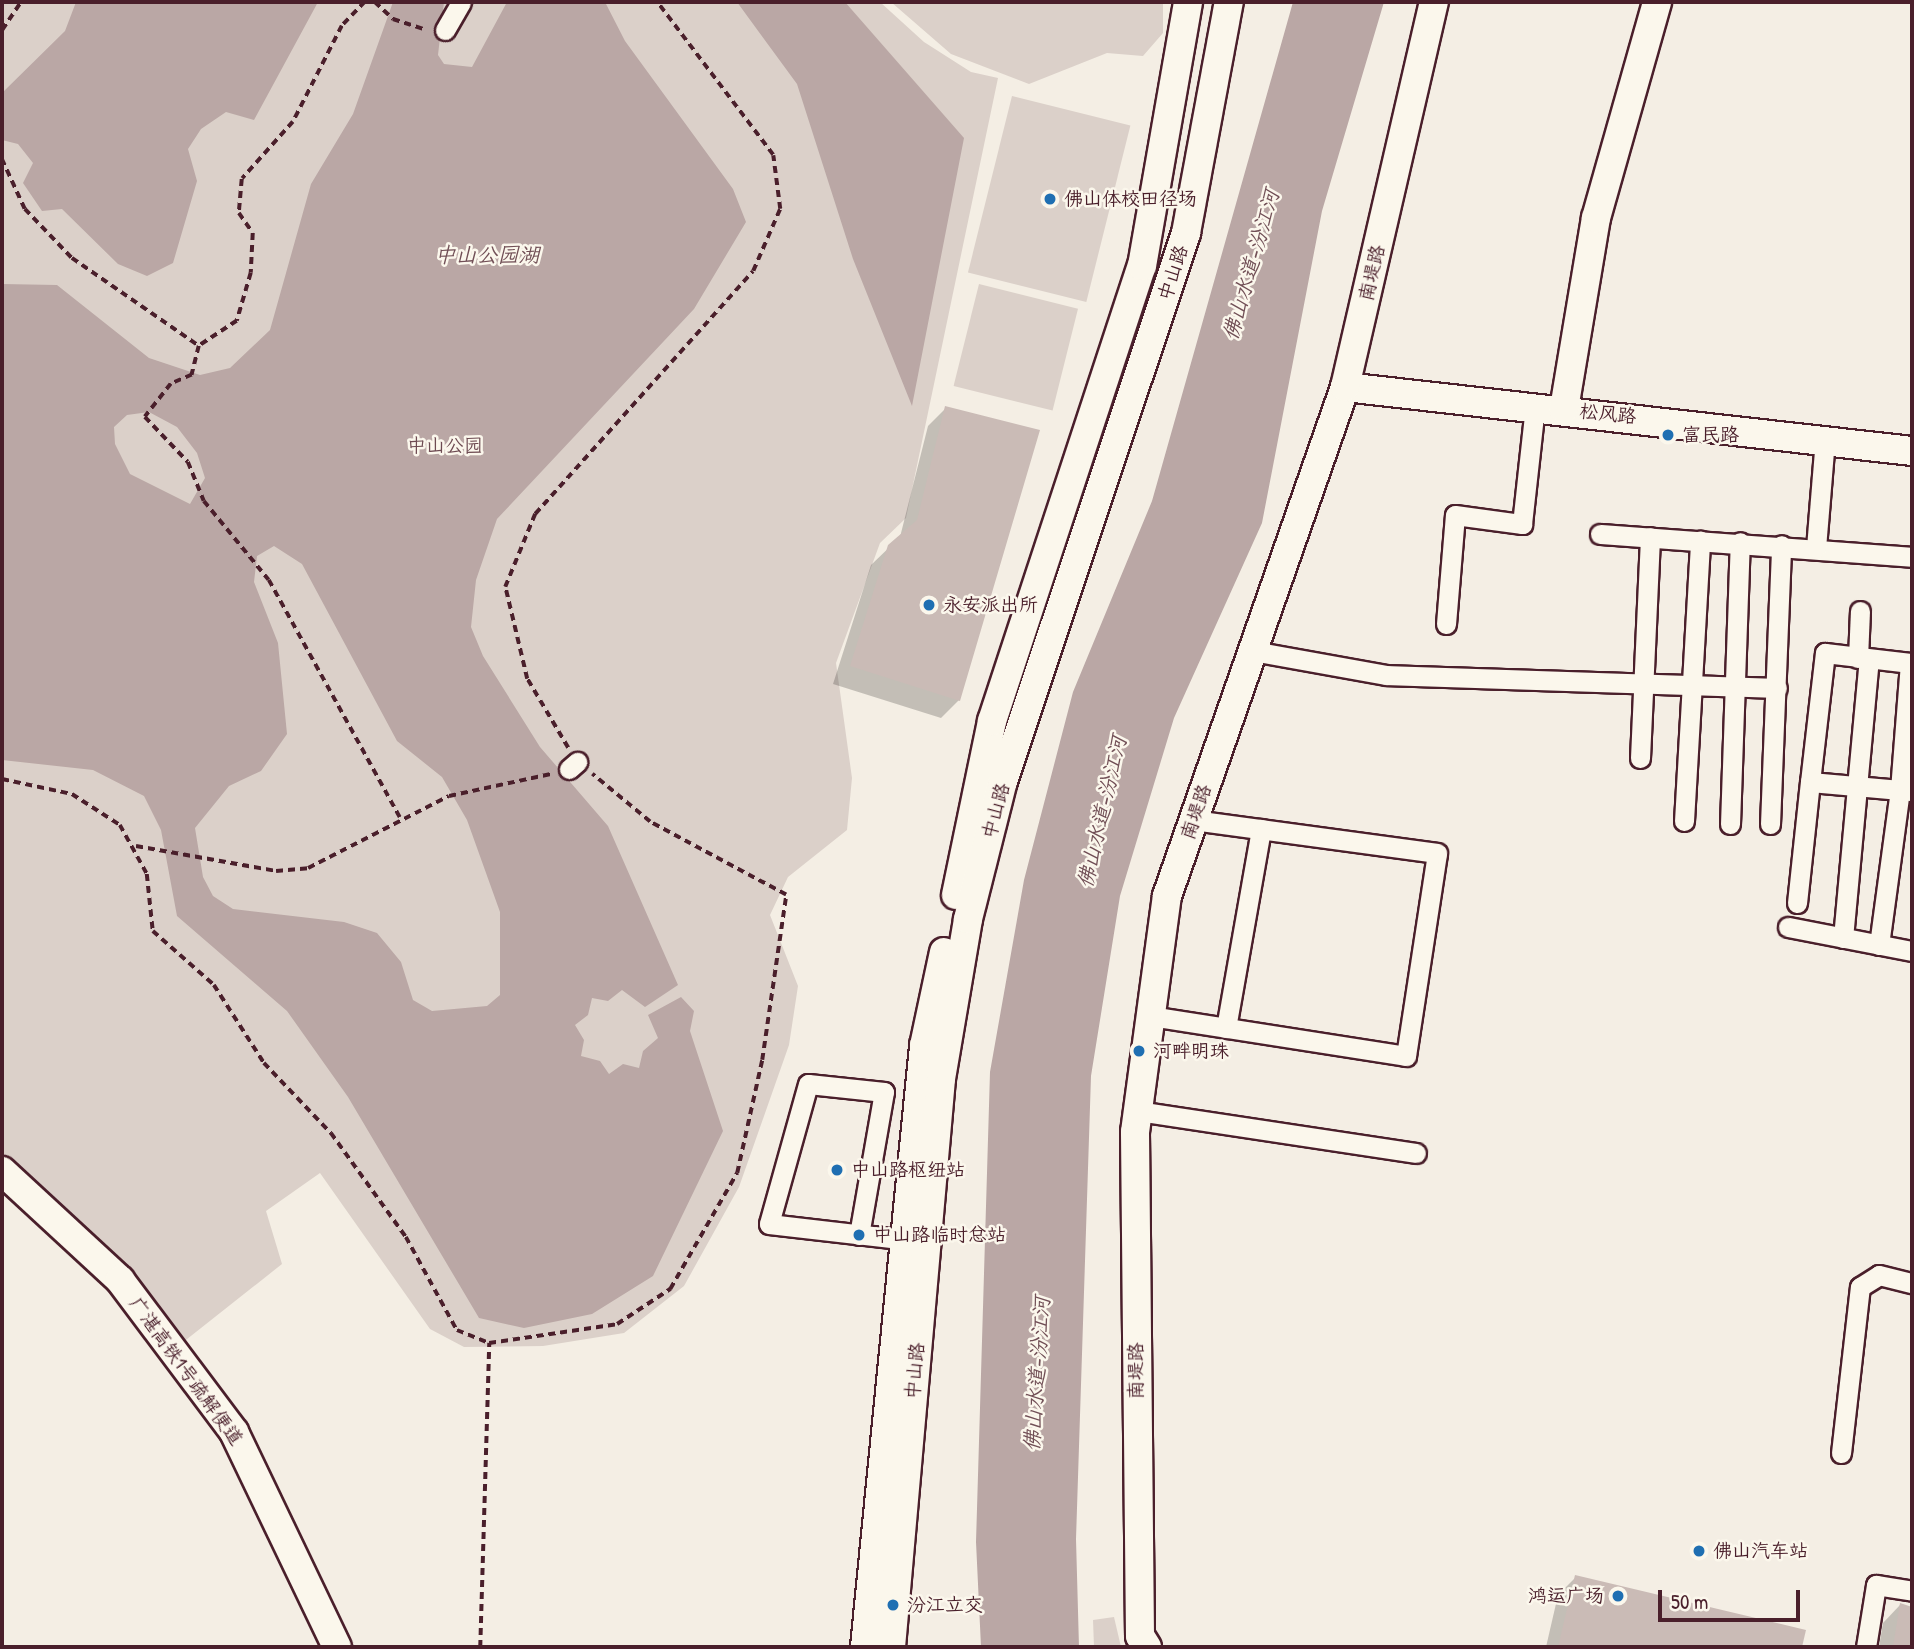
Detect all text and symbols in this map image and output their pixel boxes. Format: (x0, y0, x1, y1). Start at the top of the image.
water label: 佛山水道-汾江河 (1217, 187, 1285, 343)
place label: 佛山体校田径场 (1064, 188, 1197, 210)
marker: 佛山体校田径场 (1042, 191, 1058, 207)
water label: 中山公园湖 (435, 242, 539, 268)
street label: 中山路 (1153, 242, 1193, 304)
street label: 南堤路 (1354, 243, 1390, 303)
street label: 松风路 (1578, 400, 1638, 428)
place label: 富民路 (1682, 424, 1739, 446)
marker: 富民路 (1660, 427, 1676, 443)
park label: 中山公园 (407, 435, 483, 457)
place label: 永安派出所 (943, 594, 1038, 616)
marker: 永安派出所 (921, 597, 937, 613)
water label: 佛山水道-汾江河 (1072, 733, 1132, 891)
street label: 中山路 (978, 781, 1014, 841)
street label: 南堤路 (1176, 781, 1216, 843)
place label: 河畔明珠 (1153, 1040, 1229, 1062)
marker: 河畔明珠 (1131, 1043, 1147, 1059)
place label: 中山路枢纽站 (851, 1159, 965, 1181)
marker: 中山路枢纽站 (829, 1162, 845, 1178)
place label: 中山路临时总站 (873, 1224, 1006, 1246)
marker: 中山路临时总站 (851, 1227, 867, 1243)
street label: 广湛高铁1号疏解便道 (124, 1292, 248, 1450)
water label: 佛山水道-汾江河 (1019, 1296, 1055, 1452)
street label: 中山路 (901, 1342, 929, 1400)
street label: 南堤路 (1125, 1343, 1147, 1399)
place label: 佛山汽车站 (1713, 1540, 1808, 1562)
marker: 佛山汽车站 (1691, 1543, 1707, 1559)
scale bar (1662, 1576, 1804, 1620)
place label: 鸿运广场 (1528, 1585, 1604, 1607)
text: 50 m (1671, 1587, 1708, 1616)
marker: 鸿运广场 (1610, 1588, 1626, 1604)
place label: 汾江立交 (907, 1594, 983, 1616)
marker: 汾江立交 (885, 1597, 901, 1613)

